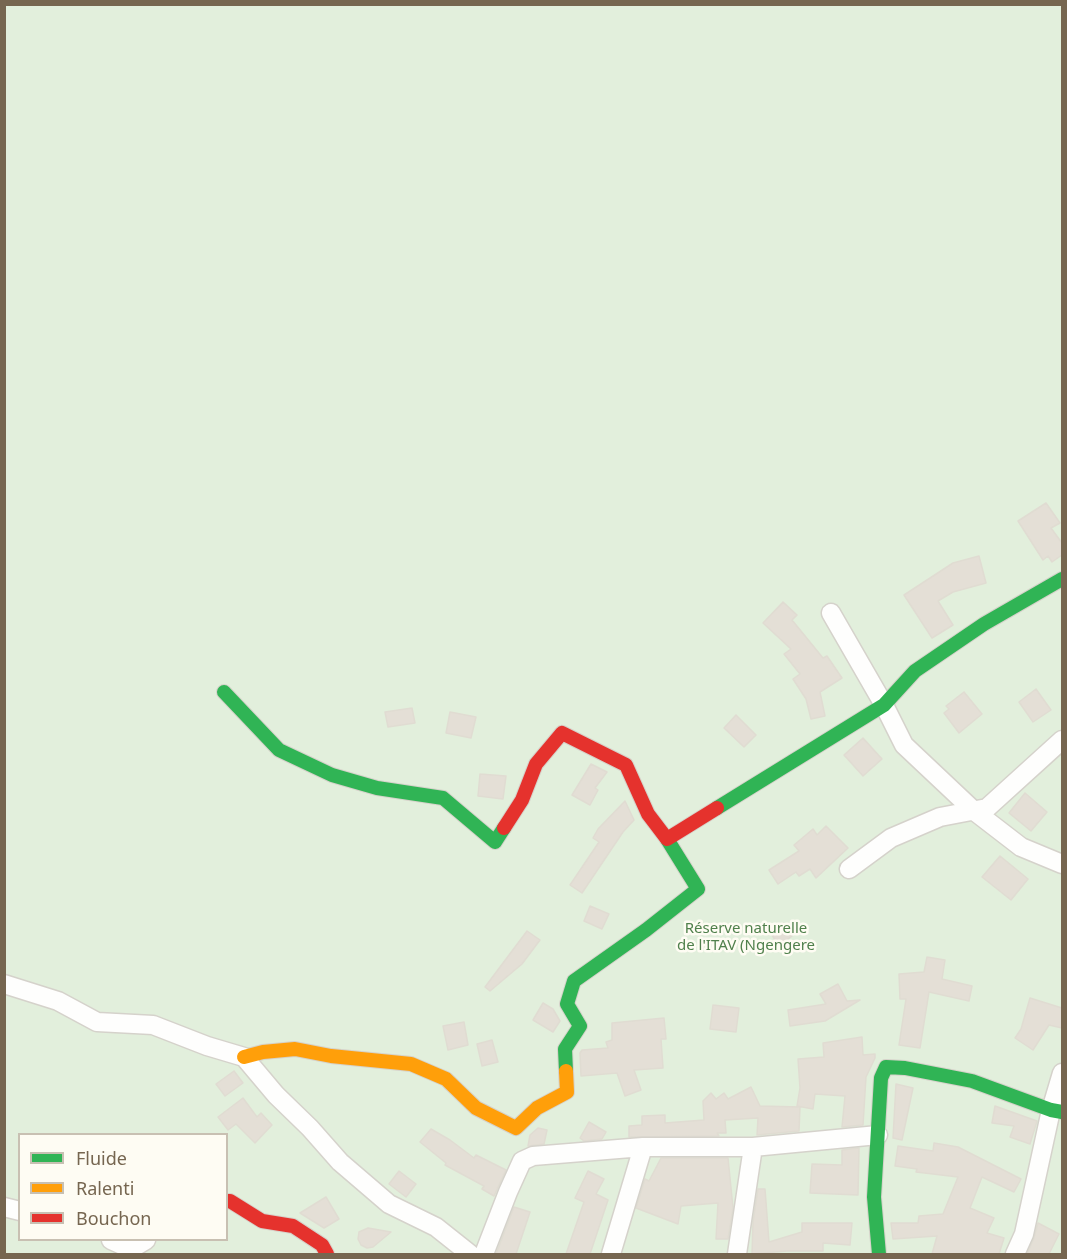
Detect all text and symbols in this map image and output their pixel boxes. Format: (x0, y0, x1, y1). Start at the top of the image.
park label: Réserve naturelle de l'ITAV (Ngengere (677, 920, 815, 955)
legend (18, 1133, 228, 1241)
text: Fluide (76, 1146, 127, 1170)
text: Ralenti (76, 1176, 134, 1200)
text: Bouchon (76, 1206, 152, 1230)

